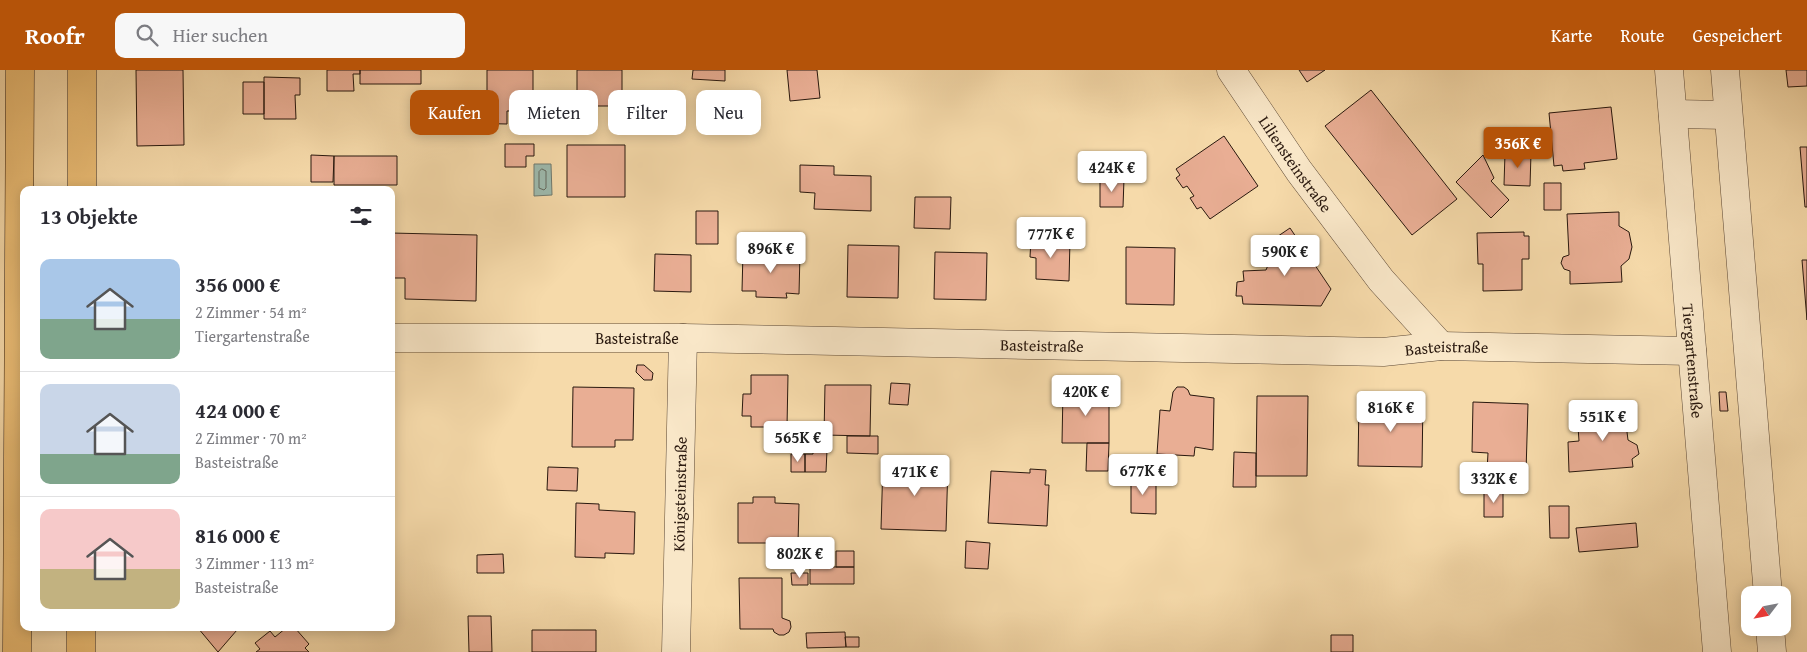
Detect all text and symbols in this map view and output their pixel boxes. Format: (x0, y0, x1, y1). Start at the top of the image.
search box (115, 13, 465, 58)
text: Roofr (25, 18, 85, 53)
icon: search (133, 21, 161, 49)
text: Hier suchen (173, 21, 268, 49)
text: Karte (1551, 22, 1592, 49)
text: Route (1620, 22, 1665, 49)
text: Gespeichert (1693, 22, 1782, 49)
chip: Kaufen (410, 90, 499, 135)
chip: Mieten (509, 90, 598, 135)
chip: Filter (608, 90, 686, 135)
chip: Neu (696, 90, 761, 135)
street label: Liliensteinstraße (1253, 111, 1338, 217)
pin: 356K € (1477, 126, 1559, 169)
text: 356K € (1495, 131, 1541, 155)
pin: 424K € (1071, 150, 1153, 193)
text: 424K € (1089, 155, 1135, 179)
text: 13 Objekte (40, 201, 138, 232)
icon: filters (347, 202, 375, 230)
pin: 777K € (1010, 216, 1092, 259)
text: 777K € (1028, 221, 1074, 245)
pin: 896K € (730, 232, 812, 274)
pin: 590K € (1244, 234, 1326, 277)
text: 896K € (748, 236, 794, 260)
text: 590K € (1262, 239, 1308, 263)
text: 356 000 € (195, 269, 280, 300)
icon: home (80, 279, 140, 339)
text: 2 Zimmer · 54 m² (195, 300, 307, 324)
street label: Tiergartenstraße (1676, 303, 1710, 419)
text: Tiergartenstraße (195, 324, 310, 348)
street label: Basteistraße (595, 326, 679, 350)
street label: Basteistraße (1000, 332, 1084, 358)
street label: Basteistraße (1404, 334, 1489, 362)
pin: 420K € (1045, 374, 1127, 417)
text: 420K € (1063, 379, 1109, 403)
pin: 816K € (1350, 390, 1432, 433)
text: 424 000 € (195, 395, 280, 426)
text: 816K € (1368, 395, 1414, 419)
pin: 551K € (1562, 400, 1644, 442)
icon: home (80, 404, 140, 464)
text: 551K € (1580, 404, 1626, 428)
pin: 565K € (757, 420, 839, 463)
text: 565K € (775, 425, 821, 449)
text: 2 Zimmer · 70 m² (195, 426, 307, 450)
street label: Königsteinstraße (666, 436, 693, 552)
text: Basteistraße (195, 450, 279, 474)
pin: 471K € (874, 454, 956, 497)
pin: 677K € (1102, 454, 1184, 496)
text: 677K € (1120, 458, 1166, 482)
text: 471K € (892, 459, 938, 483)
pin: 332K € (1453, 462, 1535, 504)
text: 332K € (1471, 466, 1517, 490)
text: 816 000 € (195, 520, 280, 551)
icon: home (80, 529, 140, 589)
pin: 802K € (759, 536, 841, 579)
text: 802K € (777, 541, 823, 565)
text: 3 Zimmer · 113 m² (195, 551, 314, 575)
text: Basteistraße (195, 575, 279, 599)
north arrow (1741, 586, 1791, 636)
map controls (1741, 586, 1791, 636)

